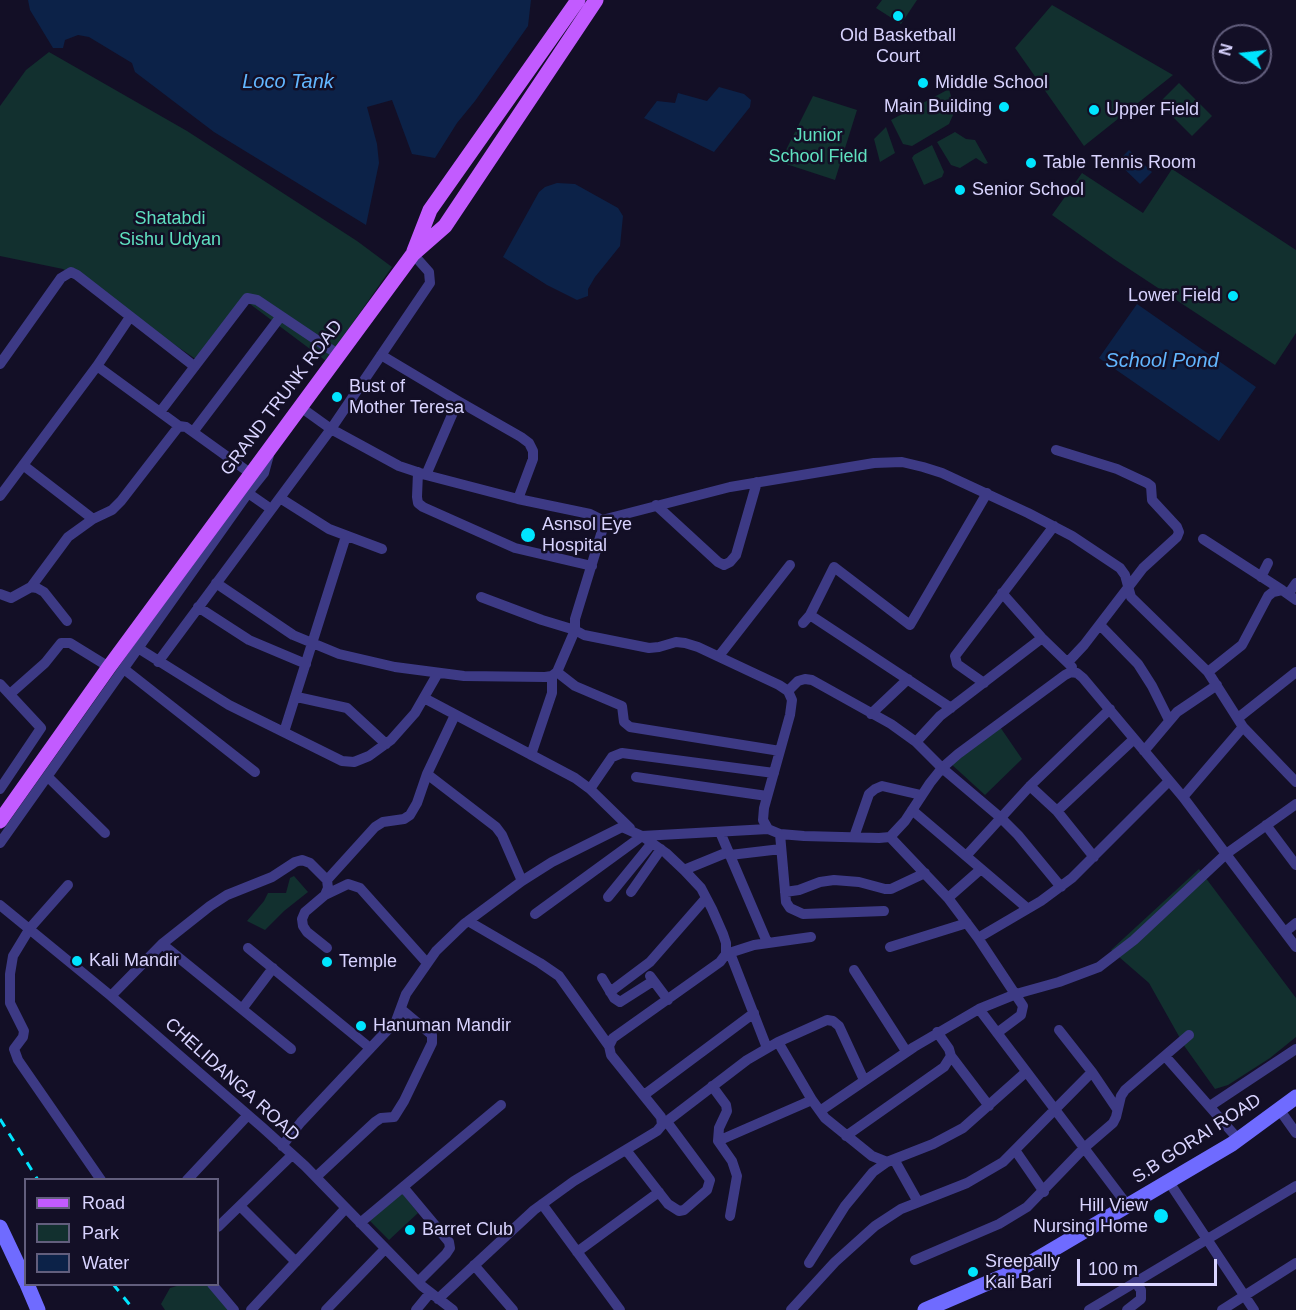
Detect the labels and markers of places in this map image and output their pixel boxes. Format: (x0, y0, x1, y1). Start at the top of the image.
marker: Old Basketball Court (891, 9, 905, 23)
place label: Old Basketball Court (840, 25, 956, 68)
place label: Middle School (935, 72, 1048, 94)
marker: Middle School (916, 76, 930, 90)
place label: Main Building (884, 96, 992, 118)
place label: Upper Field (1106, 99, 1199, 121)
marker: Main Building (997, 100, 1011, 114)
marker: Upper Field (1087, 103, 1101, 117)
place label: Table Tennis Room (1043, 152, 1196, 174)
marker: Table Tennis Room (1024, 156, 1038, 170)
place label: Senior School (972, 179, 1084, 201)
marker: Senior School (953, 183, 967, 197)
place label: Lower Field (1128, 285, 1221, 307)
marker: Lower Field (1226, 289, 1240, 303)
place label: Bust of Mother Teresa (349, 376, 464, 418)
marker: Bust of Mother Teresa (330, 390, 344, 404)
place label: Asnsol Eye Hospital (542, 514, 632, 556)
marker: Asnsol Eye Hospital (519, 526, 537, 544)
place label: Kali Mandir (89, 950, 179, 972)
place label: Temple (339, 951, 397, 973)
marker: Kali Mandir (70, 954, 84, 968)
marker: Temple (320, 955, 334, 969)
place label: Hanuman Mandir (373, 1015, 511, 1037)
marker: Hanuman Mandir (354, 1019, 368, 1033)
place label: Hill View Nursing Home (1033, 1195, 1148, 1238)
marker: Hill View Nursing Home (1152, 1207, 1170, 1225)
place label: Barret Club (422, 1219, 513, 1241)
marker: Barret Club (403, 1223, 417, 1237)
place label: Sreepally Kali Bari (985, 1251, 1060, 1294)
marker: Sreepally Kali Bari (966, 1265, 980, 1279)

